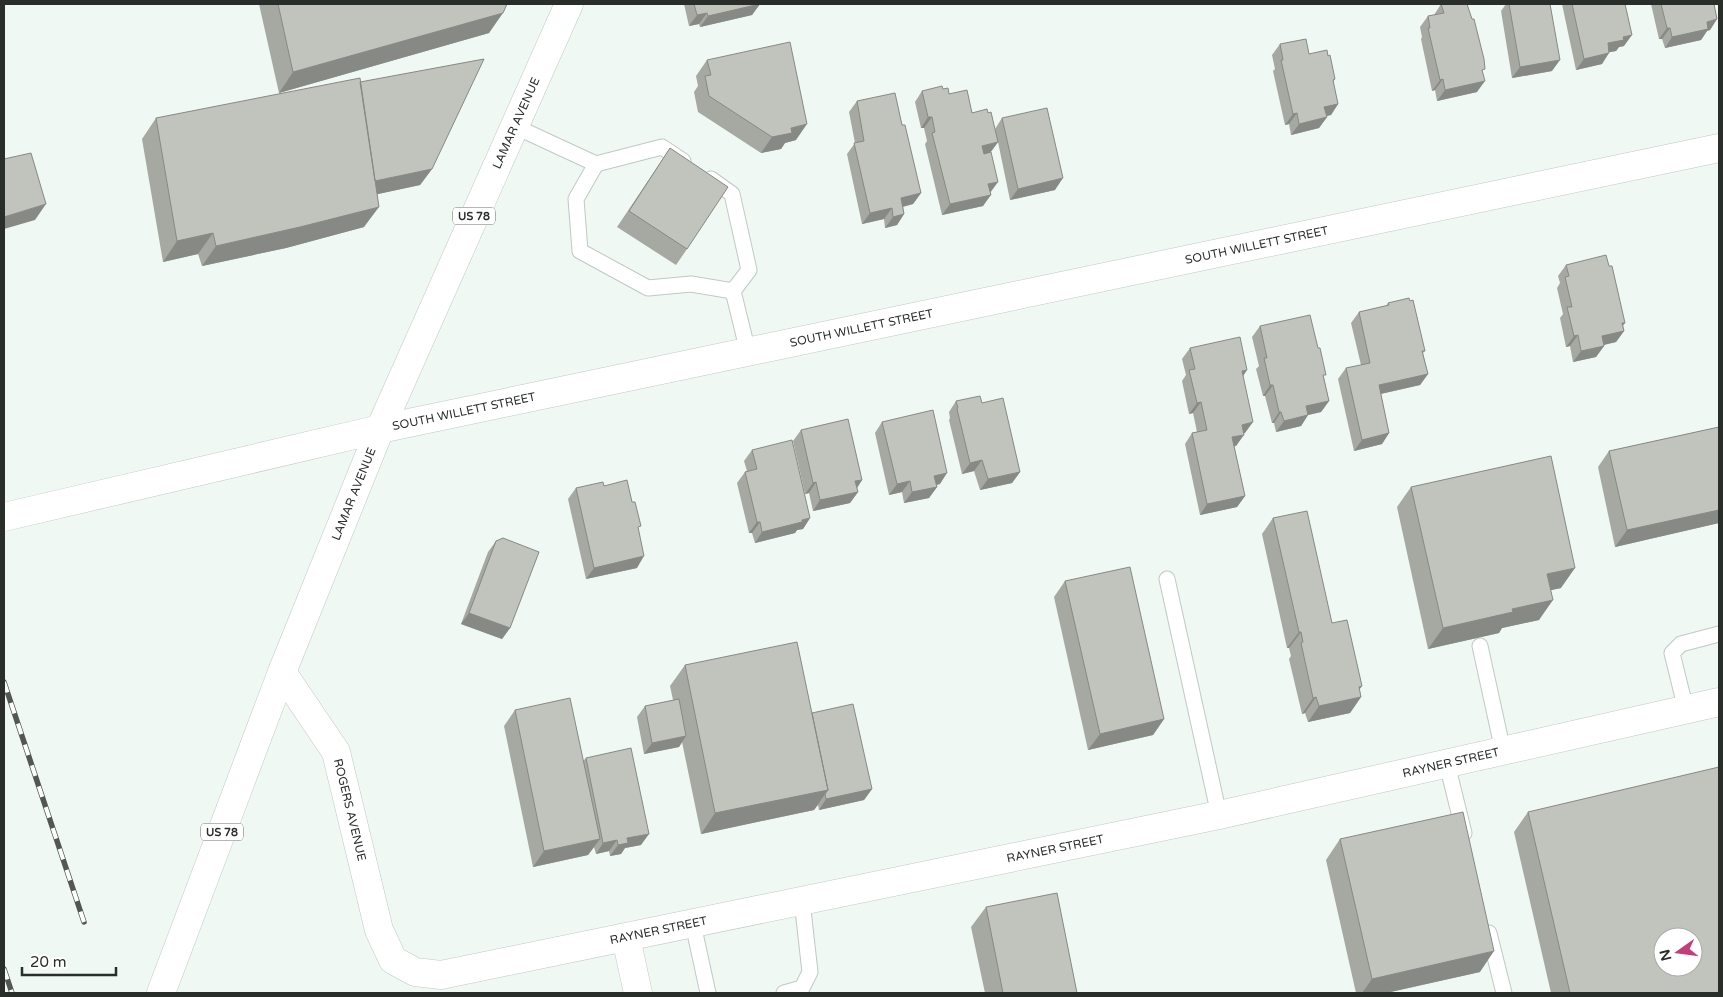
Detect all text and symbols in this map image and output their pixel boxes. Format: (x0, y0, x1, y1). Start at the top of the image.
street label: LAMAR AVENUE (490, 75, 543, 171)
road number: US 78 (453, 208, 495, 225)
street label: SOUTH WILLETT STREET (1184, 223, 1330, 267)
street label: SOUTH WILLETT STREET (788, 306, 935, 350)
street label: SOUTH WILLETT STREET (391, 389, 538, 433)
street label: LAMAR AVENUE (329, 445, 379, 542)
street label: RAYNER STREET (1401, 745, 1501, 780)
street label: ROGERS AVENUE (331, 757, 369, 863)
road number: US 78 (201, 824, 243, 840)
street label: RAYNER STREET (1005, 832, 1106, 866)
street label: RAYNER STREET (609, 913, 709, 947)
north arrow (1653, 927, 1703, 977)
scale bar (22, 944, 116, 976)
text: N (1656, 948, 1675, 963)
text: 20 m (30, 953, 67, 971)

